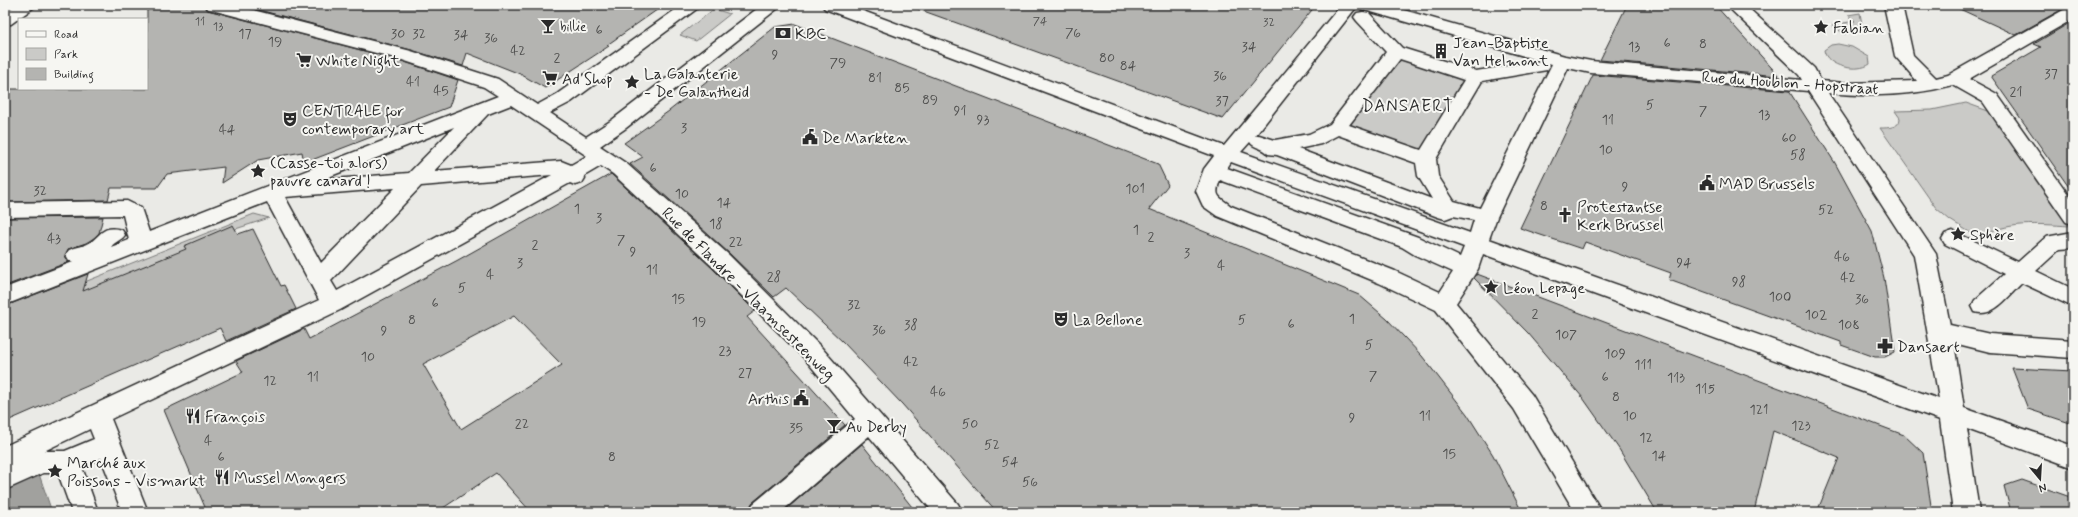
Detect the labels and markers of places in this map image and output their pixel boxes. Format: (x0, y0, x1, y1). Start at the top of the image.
bar icon: billie (539, 17, 557, 35)
place icon: Fabian (1812, 18, 1830, 36)
place label: Fabian (1833, 18, 1885, 39)
place label: billie (560, 19, 587, 36)
bank icon: KBC (774, 24, 792, 42)
place label: KBC (795, 24, 826, 45)
place label: Jean-Baptiste Van Helmont (1453, 33, 1549, 72)
building icon: Jean-Baptiste Van Helmont (1432, 42, 1450, 60)
supermarket icon: White Night (295, 51, 313, 69)
place label: White Night (316, 51, 401, 73)
place label: La Galanterie - De Galantheid (644, 64, 749, 103)
supermarket icon: Ad Shop (541, 69, 559, 87)
place label: Ad Shop (562, 69, 613, 90)
place icon: La Galanterie - De Galantheid (623, 73, 641, 91)
place label: CENTRALE for contemporary art (302, 101, 425, 140)
theatre icon: CENTRALE for contemporary art (281, 110, 299, 128)
public building icon: De Markten (801, 128, 819, 146)
place label: De Markten (822, 128, 909, 149)
place label: (Casse-toi alors) pauvre canard ! (270, 153, 387, 192)
place icon: (Casse-toi alors) pauvre canard ! (249, 162, 267, 180)
public building icon: MAD Brussels (1698, 174, 1716, 192)
place label: MAD Brussels (1719, 174, 1815, 195)
place label: Protestantse Kerk Brussel (1577, 197, 1664, 236)
church icon: Protestantse Kerk Brussel (1556, 206, 1574, 224)
place icon: Sphère (1949, 225, 1967, 243)
place label: Sphère (1970, 225, 2014, 246)
place icon: Léon Lepage (1482, 278, 1500, 296)
place label: Léon Lepage (1503, 278, 1585, 299)
theatre icon: La Bellone (1052, 310, 1070, 328)
place label: La Bellone (1073, 310, 1143, 331)
pharmacy icon: Dansaert (1876, 337, 1894, 355)
place label: Dansaert (1897, 337, 1960, 358)
place label: Arthis (748, 389, 789, 410)
public building icon: Arthis (792, 389, 810, 407)
restaurant icon: François (184, 407, 202, 425)
place label: François (205, 407, 265, 428)
bar icon: Au Derby (825, 417, 843, 435)
place label: Au Derby (846, 417, 907, 438)
place label: Marché aux Poissons - Vismarkt (67, 453, 206, 492)
place icon: Marché aux Poissons - Vismarkt (46, 462, 64, 480)
restaurant icon: Mussel Mongers (213, 468, 231, 486)
place label: Mussel Mongers (234, 468, 346, 489)

